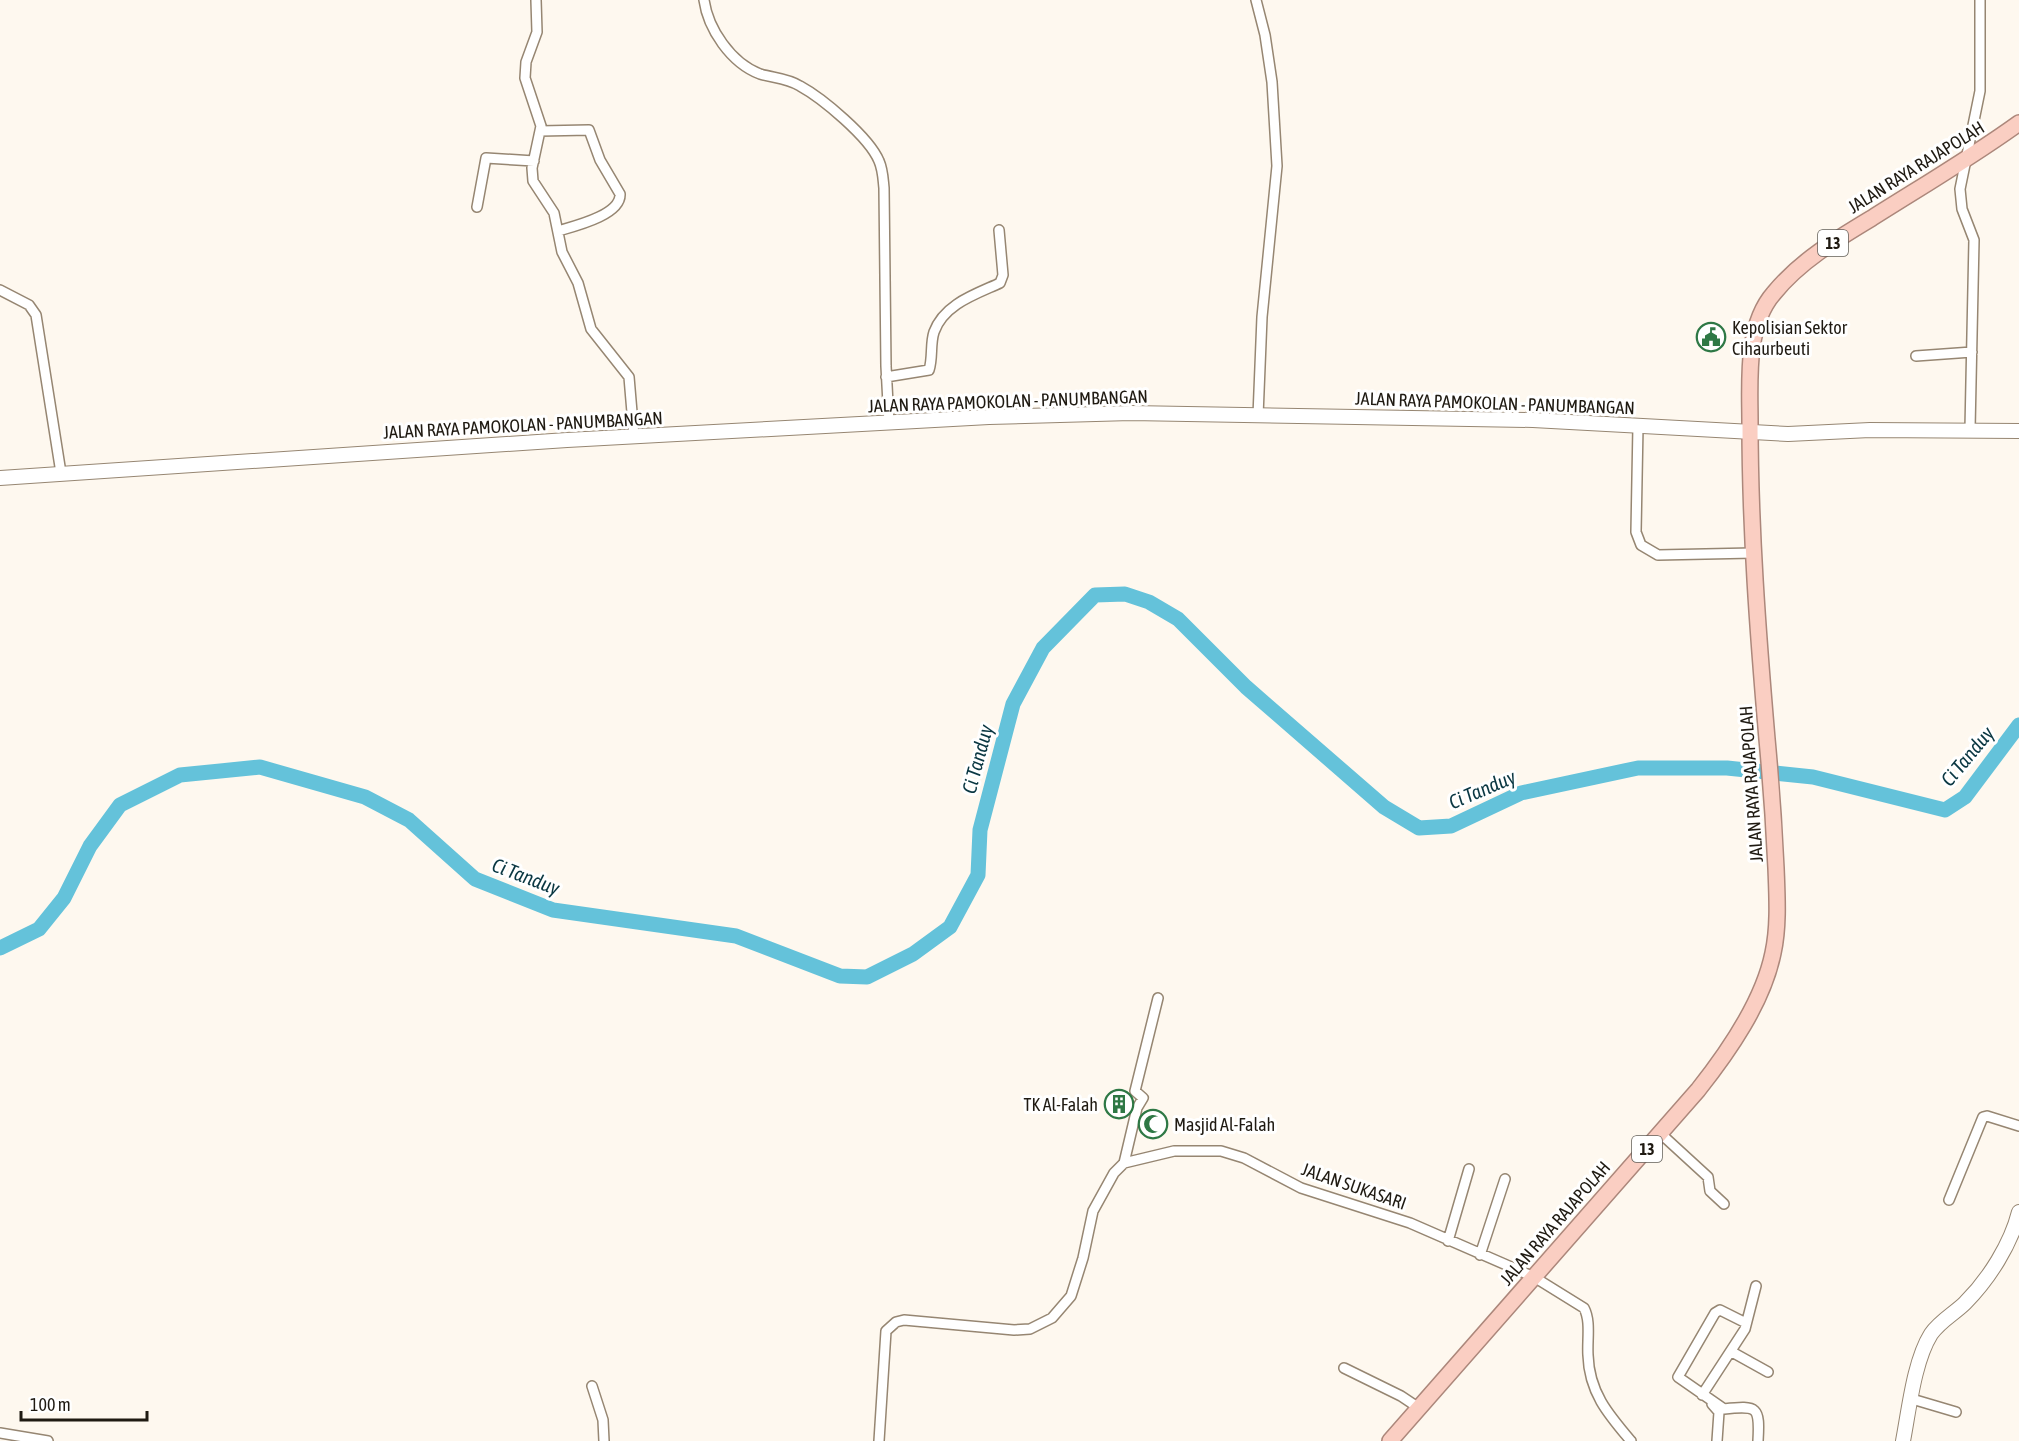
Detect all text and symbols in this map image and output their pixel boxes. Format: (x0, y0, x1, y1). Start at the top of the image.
street label: JALAN RAYA RAJAPOLAH (1844, 117, 1988, 217)
road number: 13 (1818, 230, 1848, 256)
place label: Kepolisian Sektor Cihaurbeuti (1732, 317, 1848, 359)
public building icon: Kepolisian Sektor Cihaurbeuti (1695, 321, 1727, 353)
street label: JALAN RAYA PAMOKOLAN - PANUMBANGAN (868, 386, 1148, 416)
street label: JALAN RAYA PAMOKOLAN - PANUMBANGAN (1355, 388, 1635, 418)
street label: JALAN RAYA PAMOKOLAN - PANUMBANGAN (383, 407, 663, 443)
street label: JALAN RAYA RAJAPOLAH (1735, 705, 1767, 863)
water label: Ci Tanduy (957, 721, 997, 796)
water label: Ci Tanduy (1936, 721, 1999, 790)
water label: Ci Tanduy (1445, 764, 1520, 813)
water label: Ci Tanduy (489, 853, 564, 900)
building icon: TK Al-Falah (1103, 1088, 1135, 1120)
place label: TK Al-Falah (1024, 1094, 1098, 1115)
mosque icon: Masjid Al-Falah (1137, 1108, 1169, 1140)
place label: Masjid Al-Falah (1174, 1114, 1275, 1135)
road number: 13 (1632, 1136, 1662, 1162)
street label: JALAN RAYA RAJAPOLAH (1496, 1157, 1614, 1289)
street label: JALAN SUKASARI (1299, 1158, 1409, 1214)
scale bar (21, 1384, 147, 1422)
text: 100 m (30, 1394, 71, 1415)

